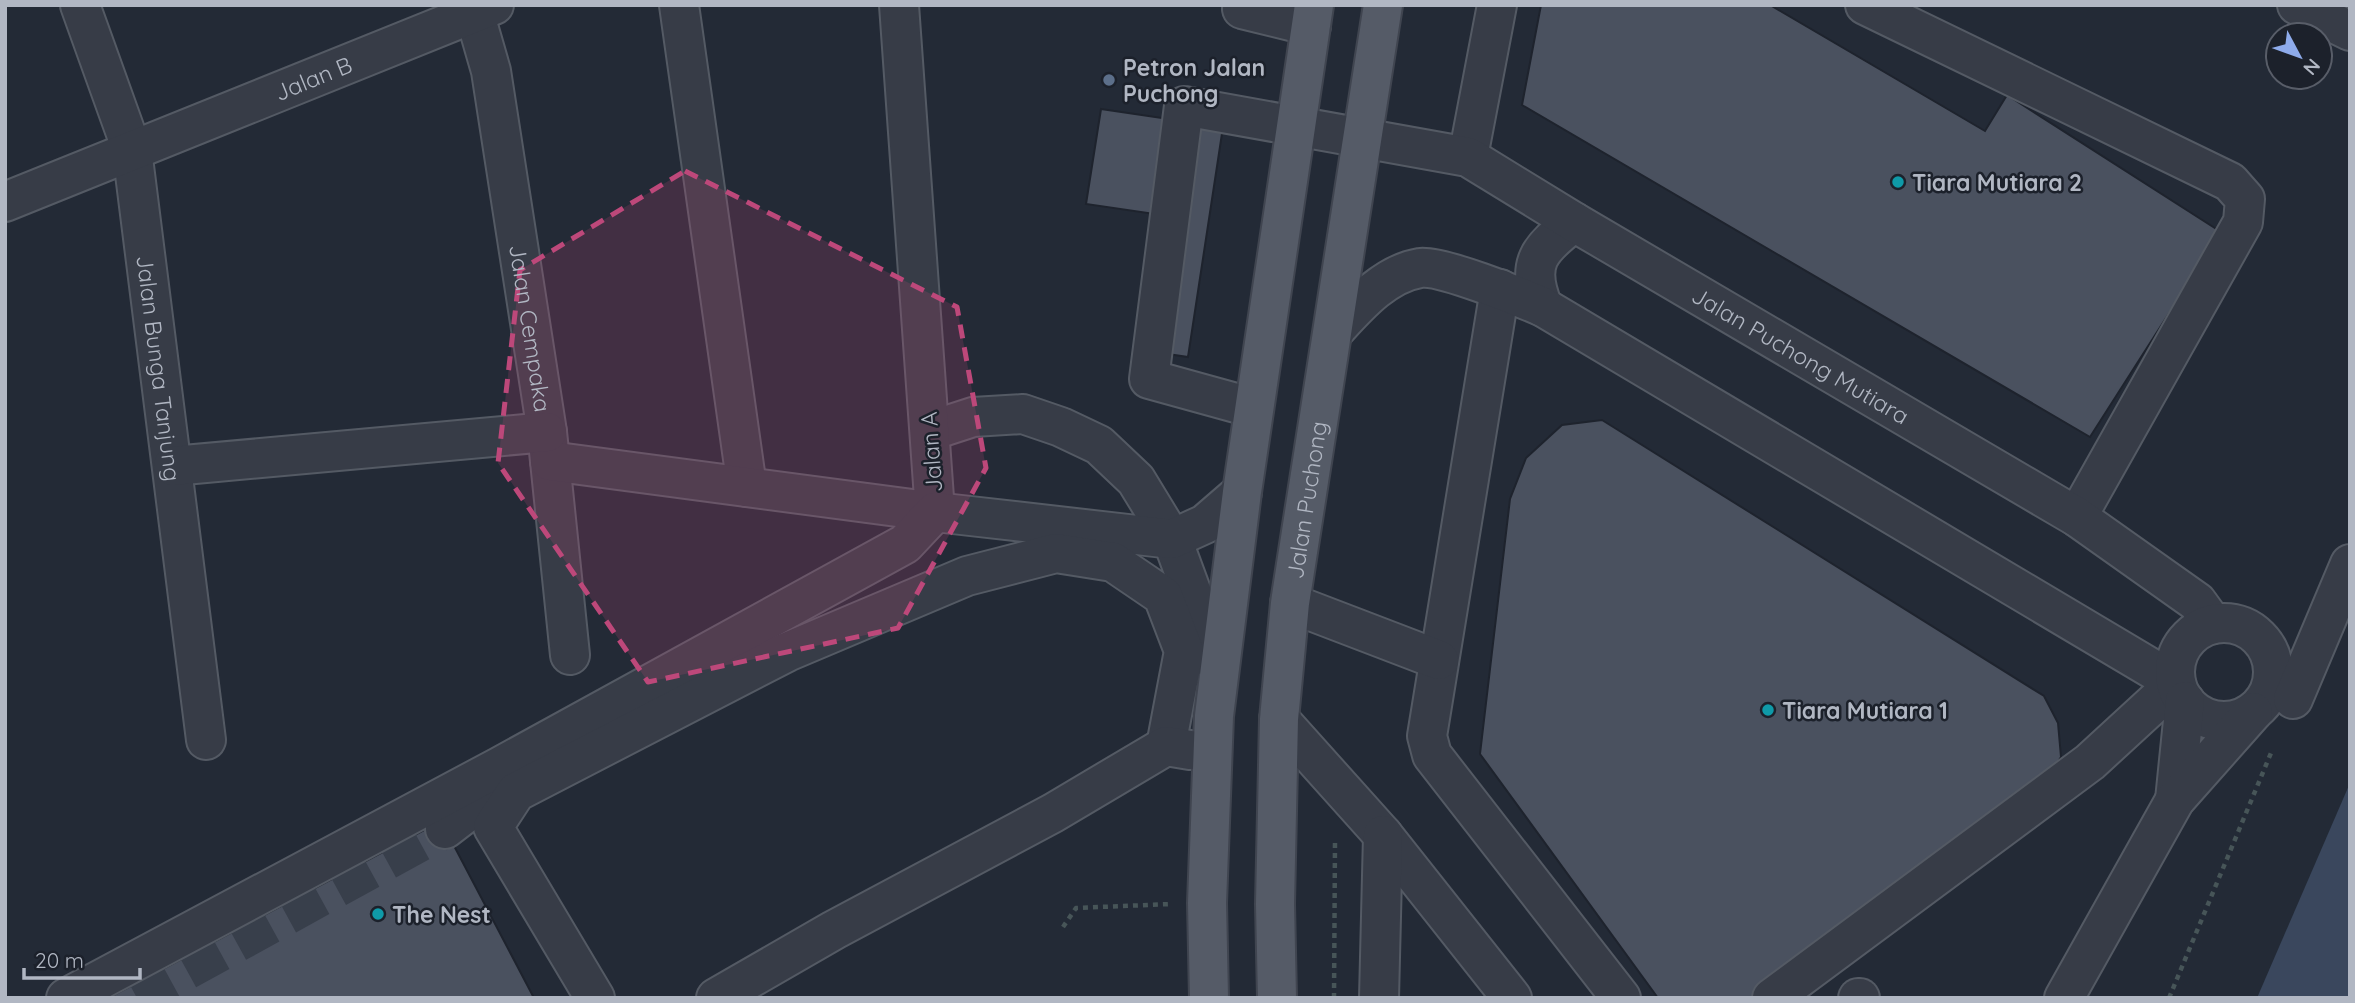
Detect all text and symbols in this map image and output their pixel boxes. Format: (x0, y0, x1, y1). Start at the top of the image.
north arrow (2264, 21, 2334, 91)
street label: Jalan B (270, 49, 356, 107)
place label: Petron Jalan Puchong (1123, 53, 1265, 108)
text: N (2298, 54, 2325, 80)
marker: Petron Jalan Puchong (1101, 72, 1117, 88)
place label: Tiara Mutiara 2 (1912, 168, 2082, 197)
marker: Tiara Mutiara 2 (1890, 174, 1906, 190)
street label: Jalan Cempaka (504, 243, 558, 414)
street label: Jalan Bunga Tanjung (131, 254, 188, 483)
street label: Jalan Puchong Mutiara (1687, 280, 1915, 430)
street label: Jalan A (914, 411, 948, 493)
street label: Jalan Puchong (1279, 419, 1333, 581)
place label: Tiara Mutiara 1 (1782, 696, 1948, 725)
marker: Tiara Mutiara 1 (1760, 702, 1776, 718)
place label: The Nest (392, 900, 491, 929)
marker: The Nest (370, 906, 386, 922)
scale bar (24, 936, 140, 980)
text: 20 m (35, 947, 84, 973)

